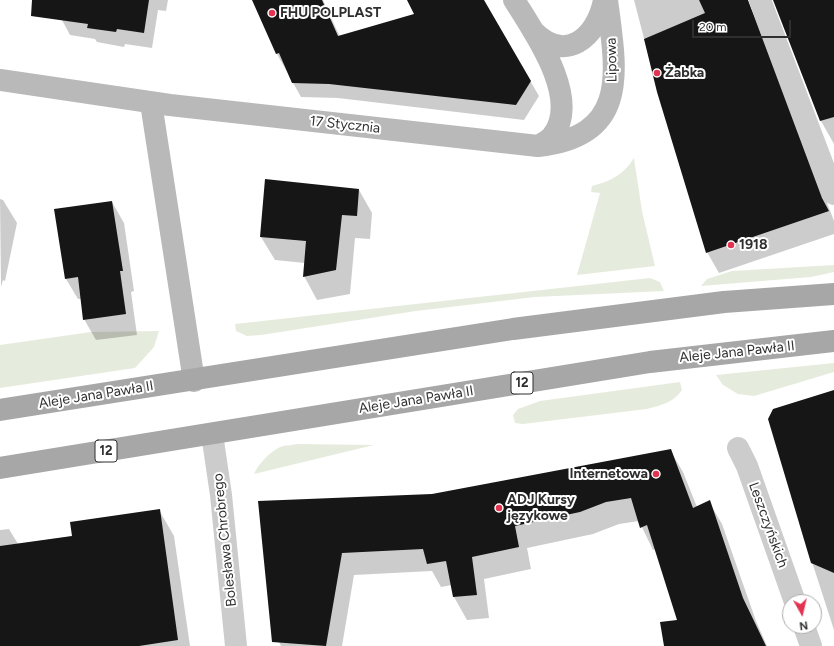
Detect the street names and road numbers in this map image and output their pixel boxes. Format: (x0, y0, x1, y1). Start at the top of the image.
street label: Lipowa (603, 38, 621, 82)
street label: 17 Stycznia (309, 113, 381, 137)
street label: Aleje Jana Pawła II (678, 338, 796, 366)
road number: 12 (511, 372, 533, 394)
street label: Aleje Jana Pawła II (37, 378, 155, 412)
street label: Aleje Jana Pawła II (357, 383, 475, 417)
road number: 12 (95, 440, 117, 462)
street label: Bolesława Chrobrego (210, 472, 240, 608)
street label: Leszczyńskich (745, 480, 791, 570)

